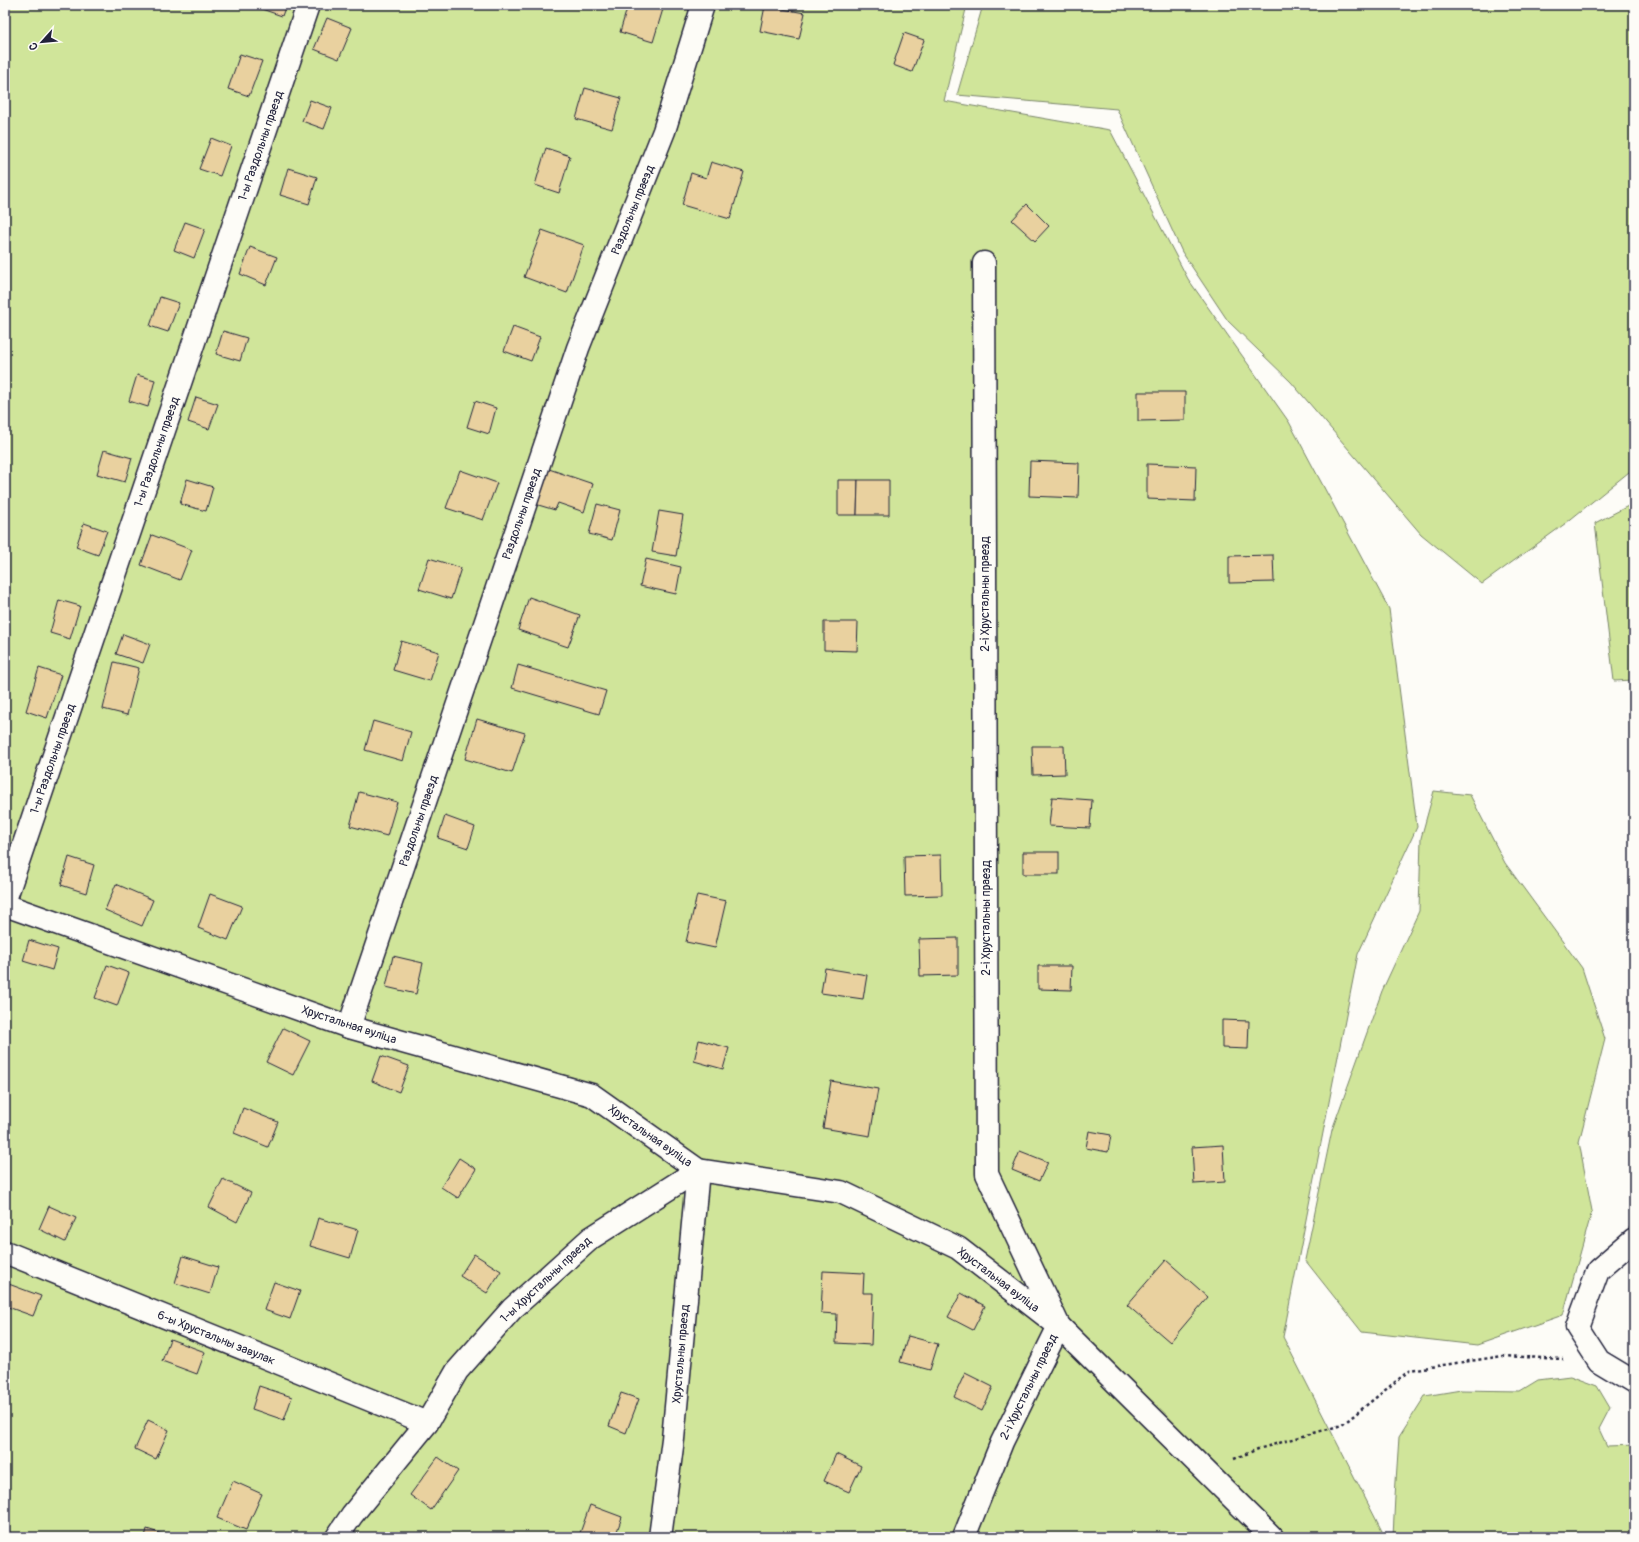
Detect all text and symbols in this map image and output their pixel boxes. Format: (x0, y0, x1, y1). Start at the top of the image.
north arrow (22, 22, 62, 62)
text: С (26, 40, 41, 52)
street label: 1-ы Раздольны праезд (235, 88, 287, 203)
street label: Раздольны праезд (608, 162, 658, 257)
street label: 1-ы Раздольны праезд (131, 394, 183, 509)
street label: Раздольны праезд (499, 466, 545, 562)
street label: 2-і Хрустальны праезд (978, 535, 993, 652)
street label: 1-ы Раздольны праезд (27, 701, 79, 816)
street label: Раздольны праезд (396, 773, 442, 869)
street label: 2-і Хрустальны праезд (979, 859, 994, 976)
street label: Хрустальная вуліца (300, 1003, 399, 1048)
street label: Хрустальная вуліца (605, 1101, 695, 1171)
street label: 1-ы Хрустальны праезд (497, 1233, 595, 1326)
street label: Хрустальная вуліца (954, 1244, 1042, 1316)
street label: Хрустальны праезд (669, 1303, 693, 1404)
street label: 6-ы Хрустальны завулак (155, 1307, 277, 1369)
street label: 2-і Хрустальны праезд (997, 1331, 1061, 1442)

